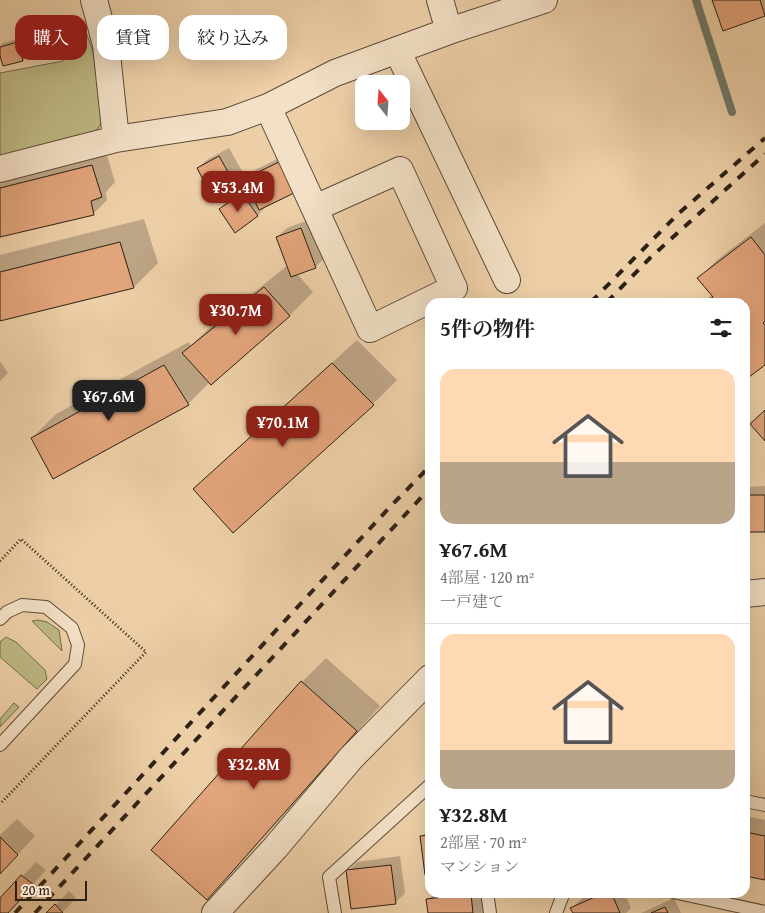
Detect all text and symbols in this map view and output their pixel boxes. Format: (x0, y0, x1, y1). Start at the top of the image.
chip: 購入 (15, 15, 87, 60)
chip: 賃貸 (97, 15, 169, 60)
chip: 絞り込み (179, 15, 287, 60)
north arrow (355, 75, 410, 130)
map controls (355, 75, 410, 130)
pin: ¥53.4M (197, 170, 279, 213)
text: ¥53.4M (212, 175, 264, 199)
pin: ¥30.7M (195, 294, 277, 336)
text: ¥30.7M (210, 298, 262, 322)
text: 5件の物件 (440, 313, 535, 344)
icon: filters (707, 314, 735, 342)
pin: ¥67.6M (68, 380, 150, 422)
text: ¥67.6M (83, 384, 135, 408)
icon: home (543, 401, 633, 491)
pin: ¥70.1M (242, 406, 324, 448)
text: ¥70.1M (257, 410, 309, 434)
text: ¥67.6M (440, 534, 508, 565)
text: 4部屋 · 120 m² (440, 565, 535, 589)
text: 一戸建て (440, 589, 504, 613)
icon: home (543, 667, 633, 757)
pin: ¥32.8M (213, 748, 295, 790)
text: ¥32.8M (228, 752, 280, 776)
text: ¥32.8M (440, 799, 508, 830)
text: 2部屋 · 70 m² (440, 830, 527, 854)
text: マンション (440, 854, 519, 878)
scale bar (15, 878, 88, 901)
text: 20 m (22, 880, 50, 900)

